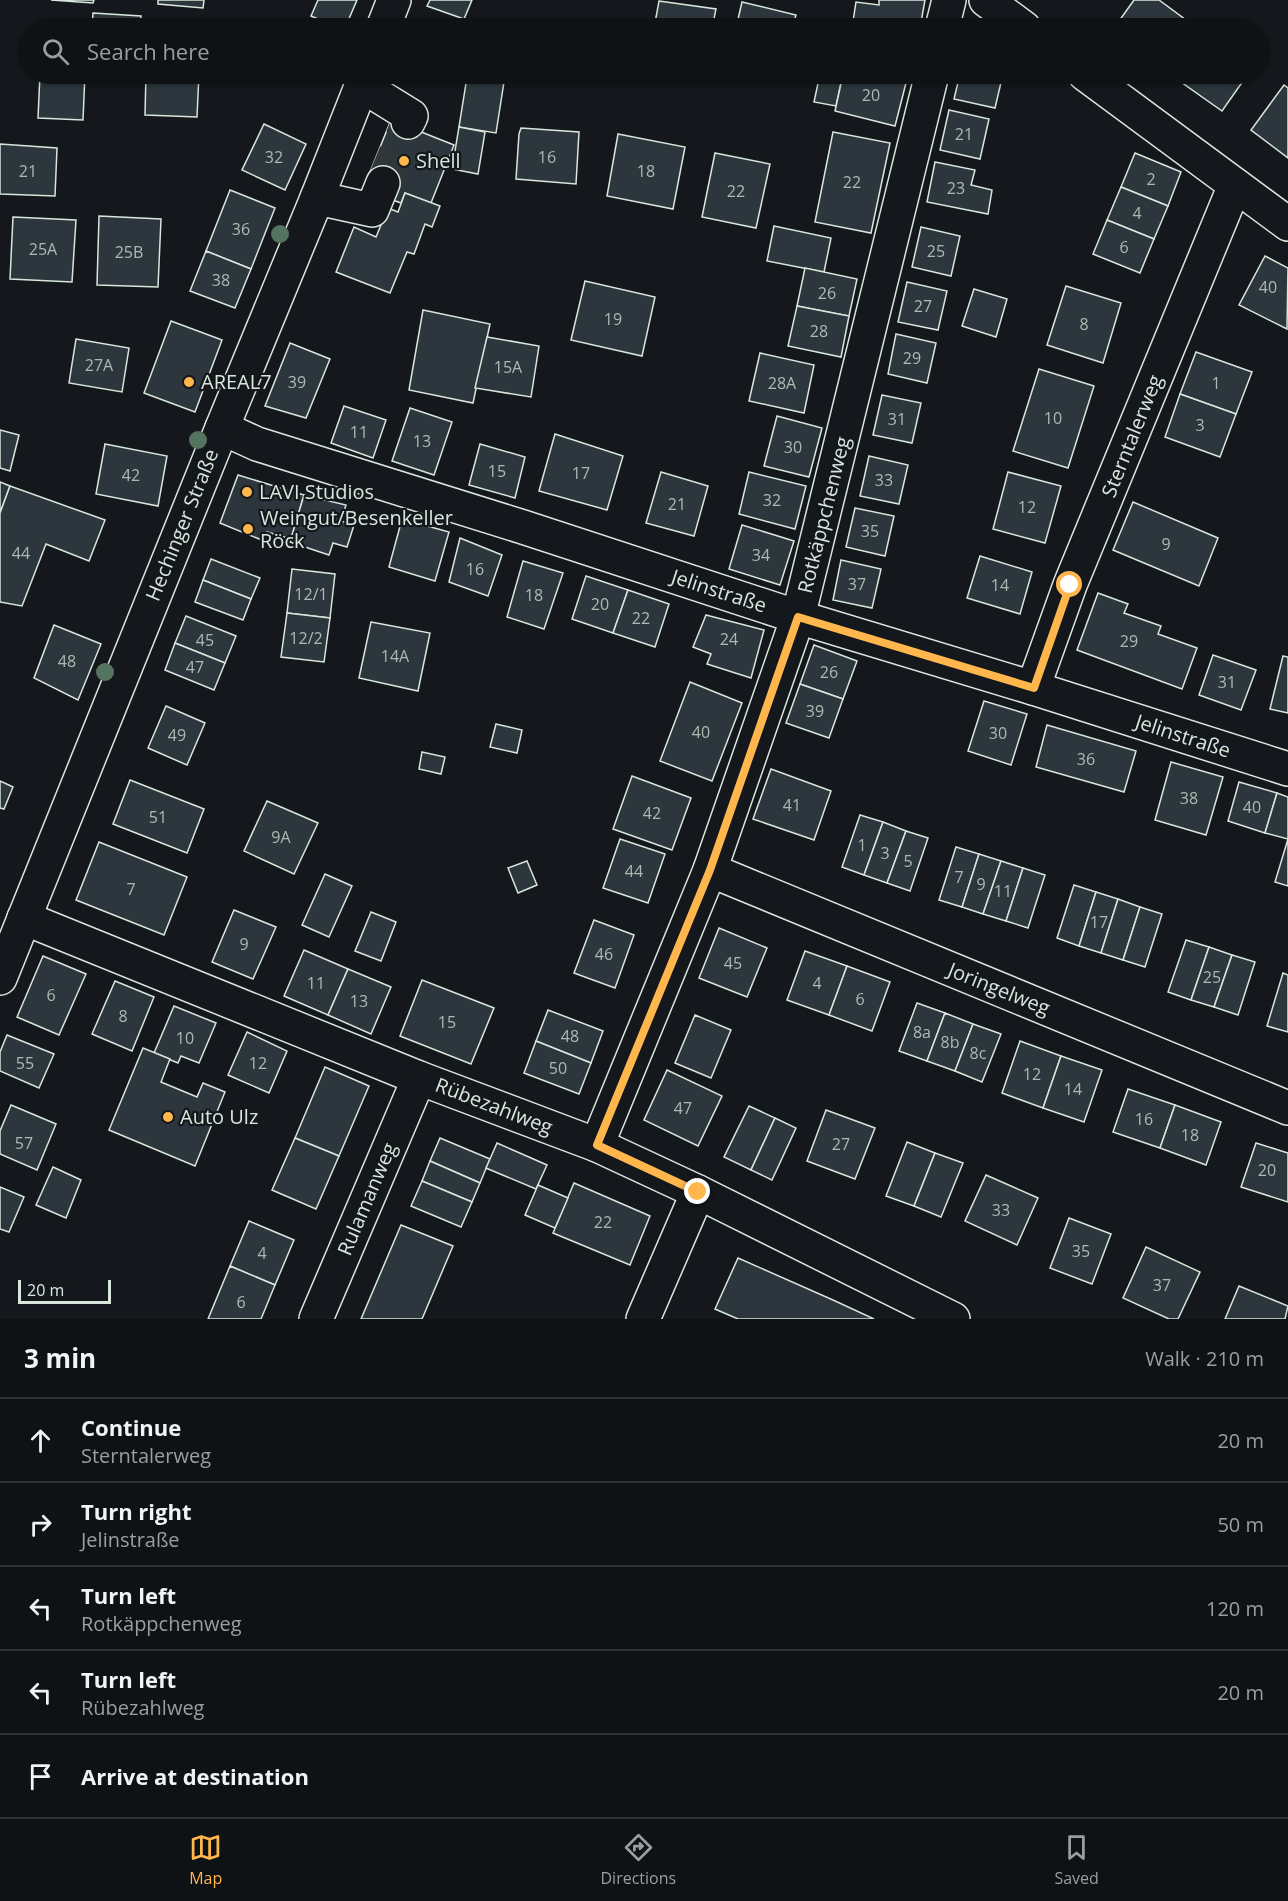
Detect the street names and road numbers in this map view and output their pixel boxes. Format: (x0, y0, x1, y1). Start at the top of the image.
street label: Sterntalerweg (1095, 370, 1168, 501)
street label: Rotkäppchenweg (791, 434, 856, 596)
street label: Hechinger Straße (139, 445, 224, 605)
street label: Jelinstraße (666, 562, 770, 619)
street label: Jelinstraße (1130, 707, 1234, 764)
street label: Joringelweg (942, 955, 1054, 1021)
street label: Rübezahlweg (432, 1071, 557, 1140)
street label: Rulamanweg (331, 1138, 403, 1259)

